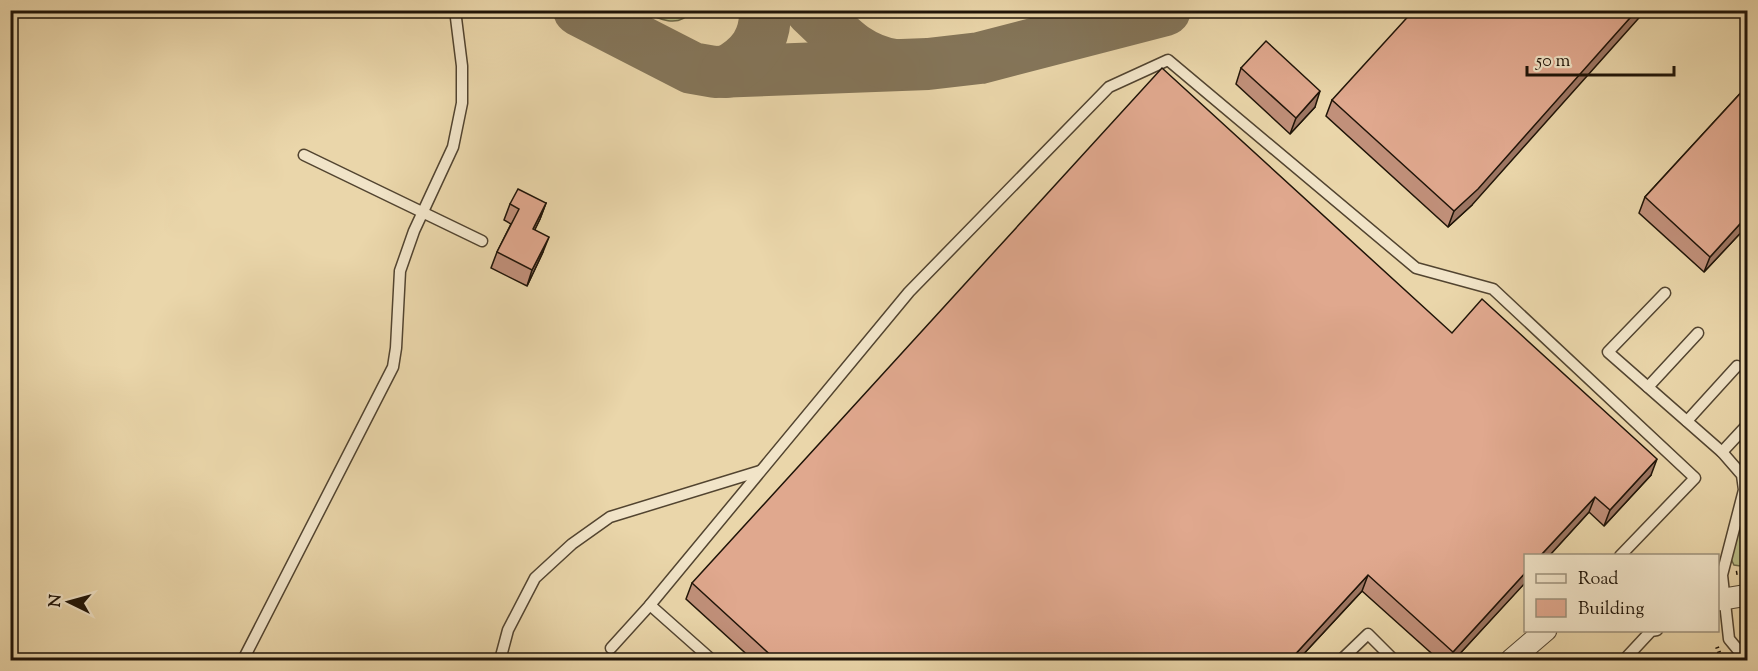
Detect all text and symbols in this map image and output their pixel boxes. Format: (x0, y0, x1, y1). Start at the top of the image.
scale bar (1527, 39, 1674, 77)
text: 50 m (1535, 49, 1571, 75)
legend (1524, 554, 1719, 632)
text: Road (1578, 567, 1618, 593)
north arrow (39, 572, 99, 632)
text: N (45, 593, 69, 608)
text: Building (1578, 597, 1644, 623)

